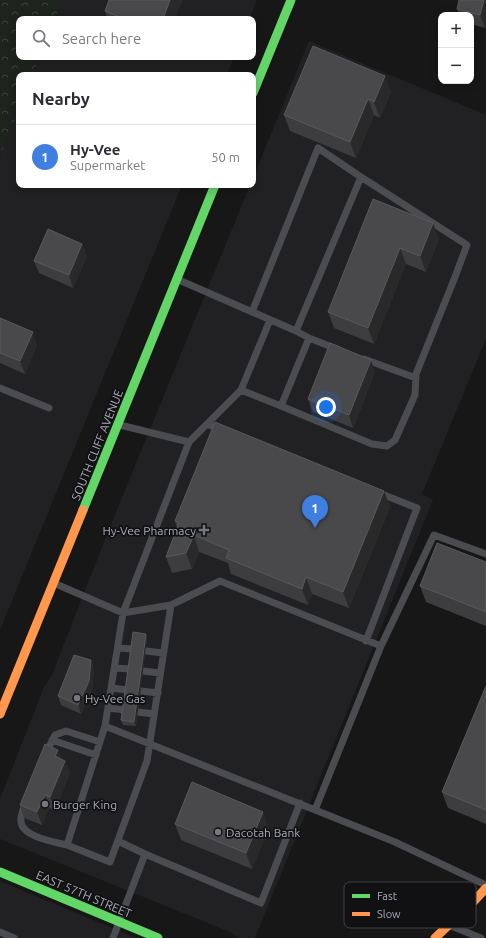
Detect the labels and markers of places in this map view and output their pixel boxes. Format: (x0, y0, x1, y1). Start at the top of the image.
pin: 1 (302, 495, 328, 528)
place label: Hy-Vee Pharmacy (102, 524, 196, 537)
marker: Hy-Vee Pharmacy (199, 525, 209, 535)
place label: Hy-Vee Gas (85, 692, 145, 705)
marker: Hy-Vee Gas (72, 693, 82, 703)
place label: Burger King (53, 798, 117, 811)
marker: Burger King (40, 799, 50, 809)
place label: Dacotah Bank (226, 826, 300, 839)
marker: Dacotah Bank (213, 827, 223, 837)

